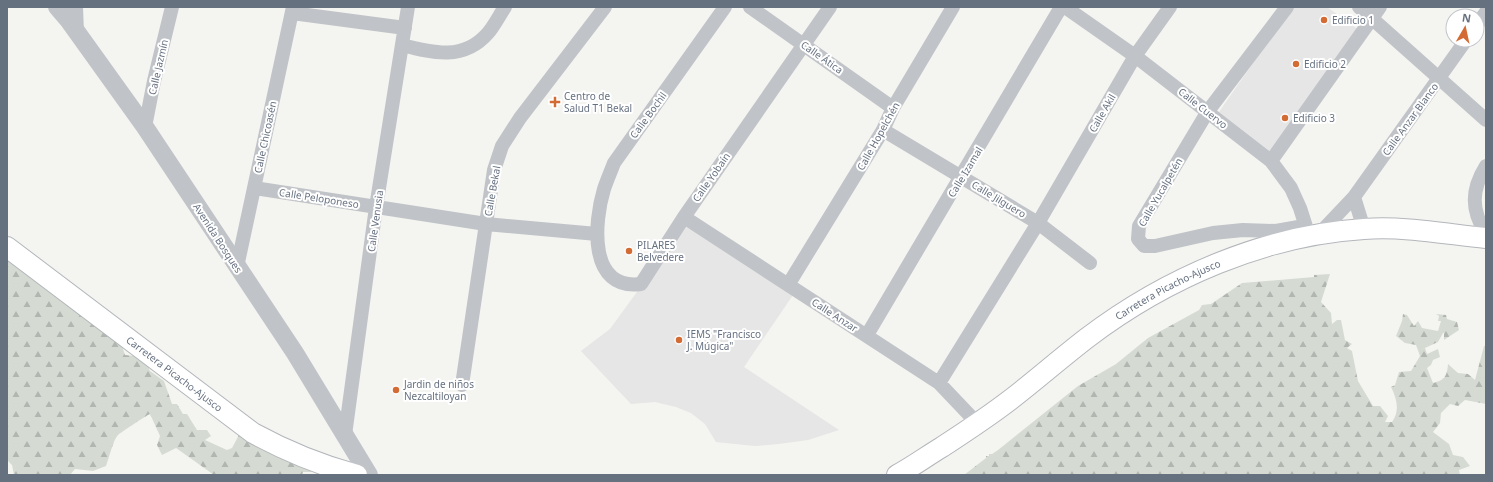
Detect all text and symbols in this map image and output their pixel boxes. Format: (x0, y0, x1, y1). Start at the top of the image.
north arrow (1445, 8, 1485, 48)
text: N (1461, 10, 1472, 26)
place label: Edificio 1 (1332, 13, 1374, 27)
marker: Edificio 1 (1319, 15, 1329, 25)
street label: Calle Ática (798, 37, 846, 77)
street label: Calle Jazmín (145, 38, 171, 96)
place label: Edificio 2 (1304, 57, 1346, 71)
marker: Edificio 2 (1291, 59, 1301, 69)
street label: Calle Anzar Blanco (1379, 80, 1441, 158)
street label: Calle Cuervo (1176, 84, 1230, 132)
place label: Centro de Salud T1 Bekal (564, 89, 632, 115)
street label: Calle Bochil (626, 89, 670, 141)
street label: Calle Akil (1085, 91, 1119, 135)
marker: Centro de Salud T1 Bekal (549, 96, 561, 108)
street label: Calle Hopelchén (853, 99, 903, 173)
street label: Calle Chicoasén (251, 100, 279, 174)
place label: Edificio 3 (1293, 111, 1335, 125)
marker: Edificio 3 (1280, 113, 1290, 123)
street label: Calle Izamal (944, 144, 986, 200)
street label: Calle Yobaín (689, 150, 733, 204)
street label: Calle Yucalpetén (1135, 155, 1185, 229)
street label: Calle Bekal (481, 165, 503, 217)
street label: Calle Jilguero (969, 177, 1029, 221)
street label: Calle Peloponeso (278, 185, 360, 211)
street label: Calle Venusia (364, 189, 386, 253)
street label: Avenida Bosques (190, 200, 246, 276)
place label: PILARES Belvedere (637, 238, 684, 264)
marker: PILARES Belvedere (624, 246, 634, 256)
street label: Carretera Picacho-Ajusco (1112, 256, 1222, 323)
street label: Calle Anzar (809, 295, 861, 335)
place label: IEMS "Francisco J. Múgica" (686, 327, 761, 353)
street label: Carretera Picacho-Ajusco (123, 333, 226, 415)
marker: IEMS "Francisco J. Múgica" (674, 335, 684, 345)
place label: Jardin de niños Nezcaltiloyan (403, 377, 474, 403)
marker: Jardin de niños Nezcaltiloyan (391, 385, 401, 395)

